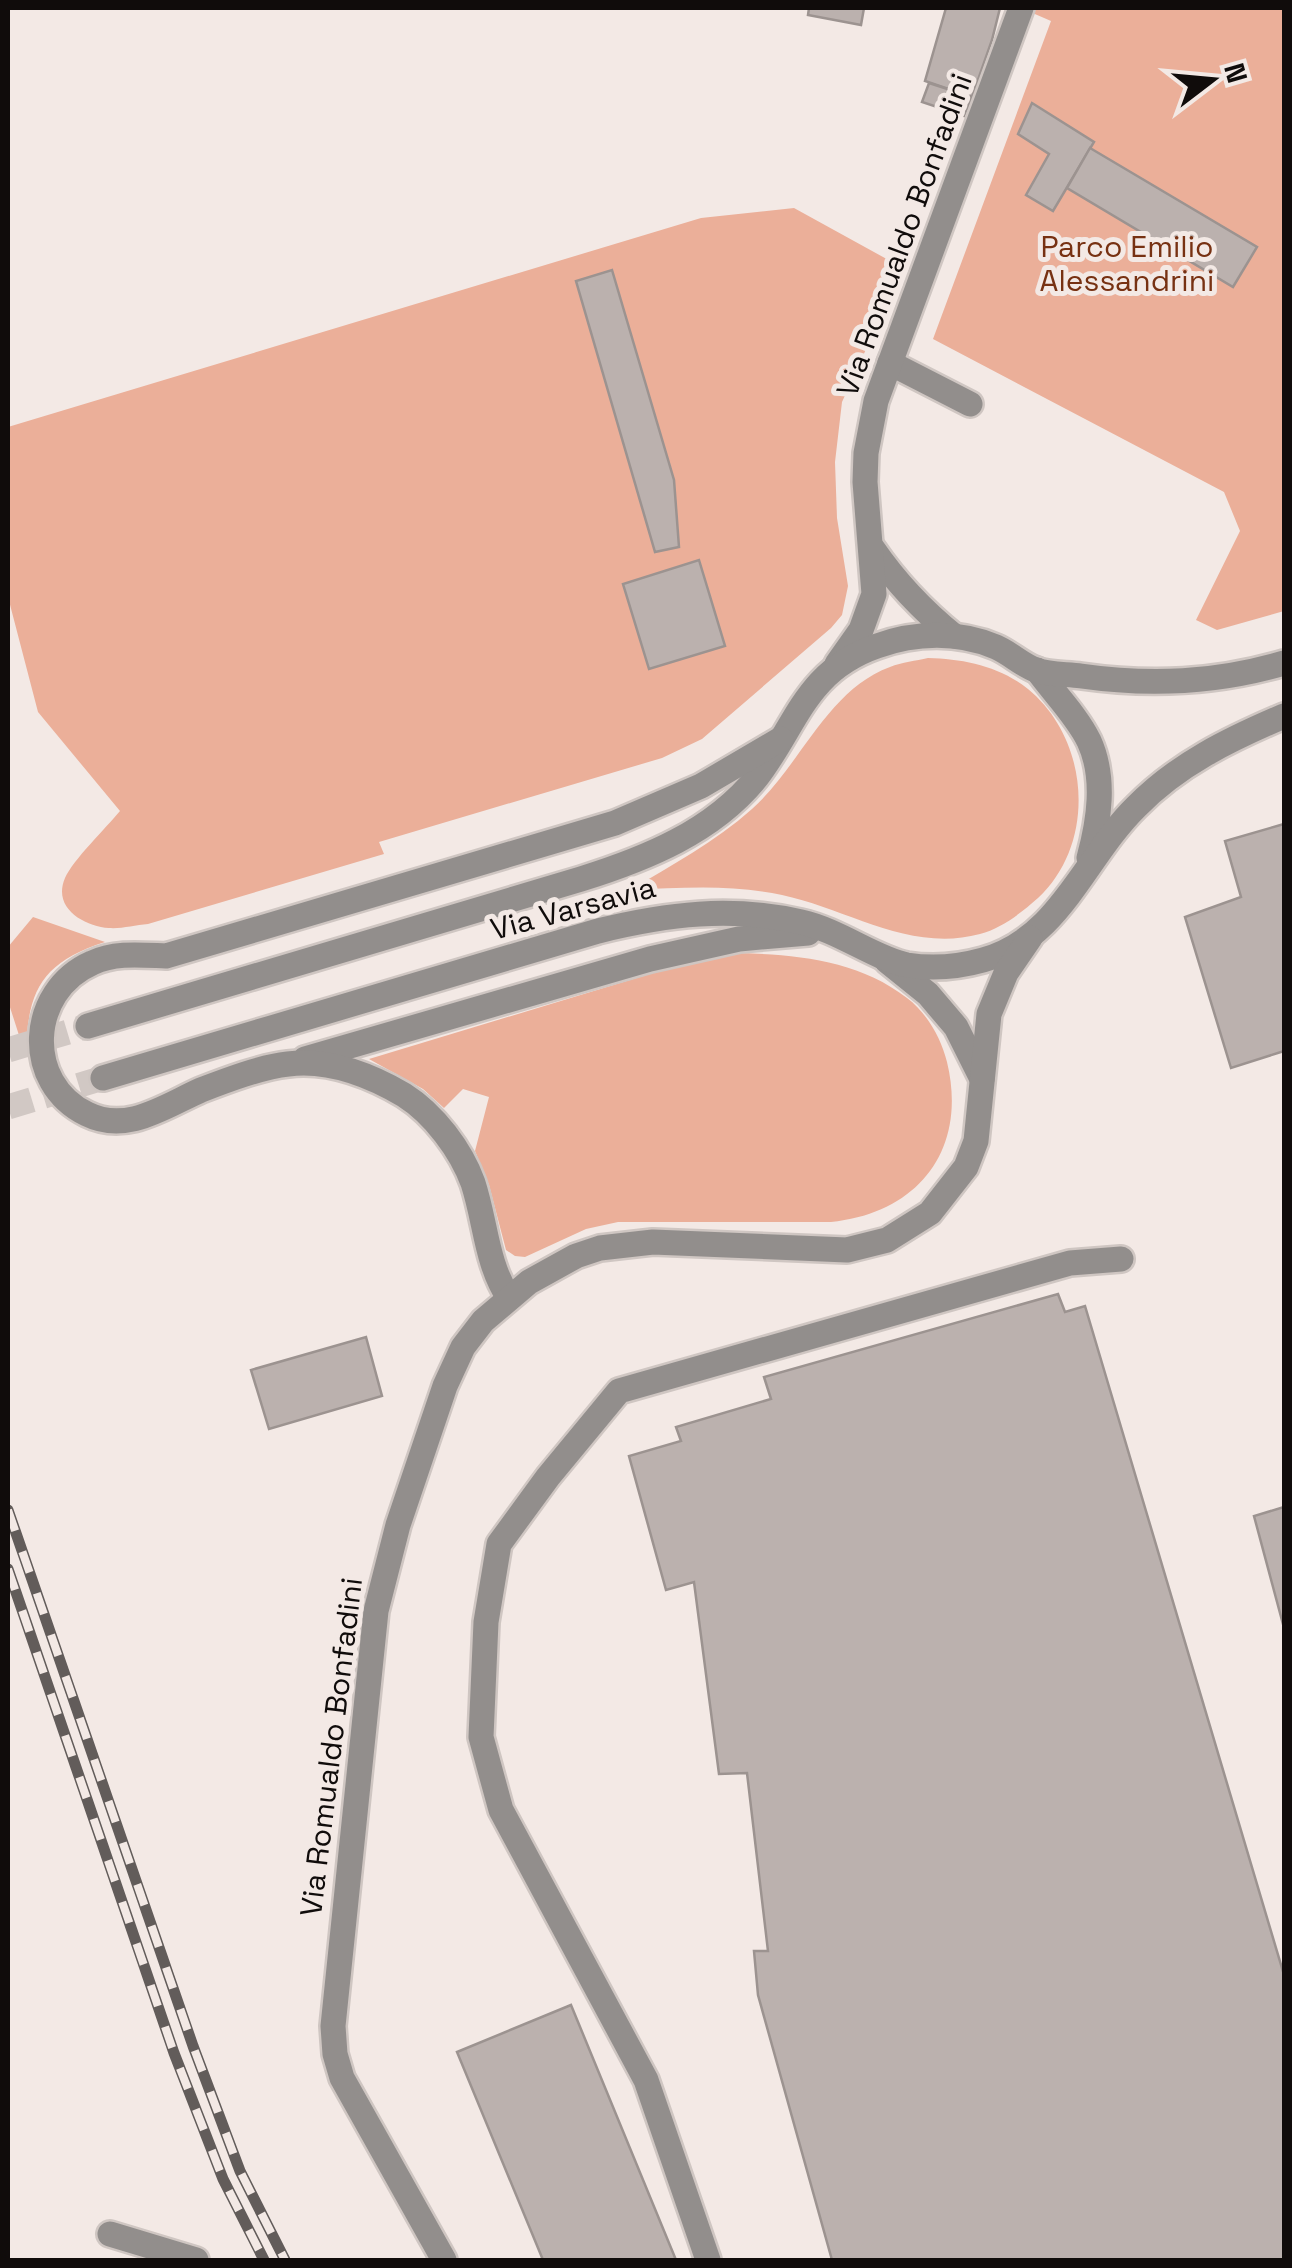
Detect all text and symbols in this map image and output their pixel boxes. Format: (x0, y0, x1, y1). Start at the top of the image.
north arrow (1162, 30, 1262, 130)
text: N (1216, 59, 1256, 87)
street label: Via Romualdo Bonfadini (827, 68, 981, 402)
park label: Parco Emilio Alessandrini (1040, 227, 1214, 300)
street label: Via Varsavia (486, 867, 660, 949)
street label: Via Romualdo Bonfadini (291, 1575, 371, 1919)

